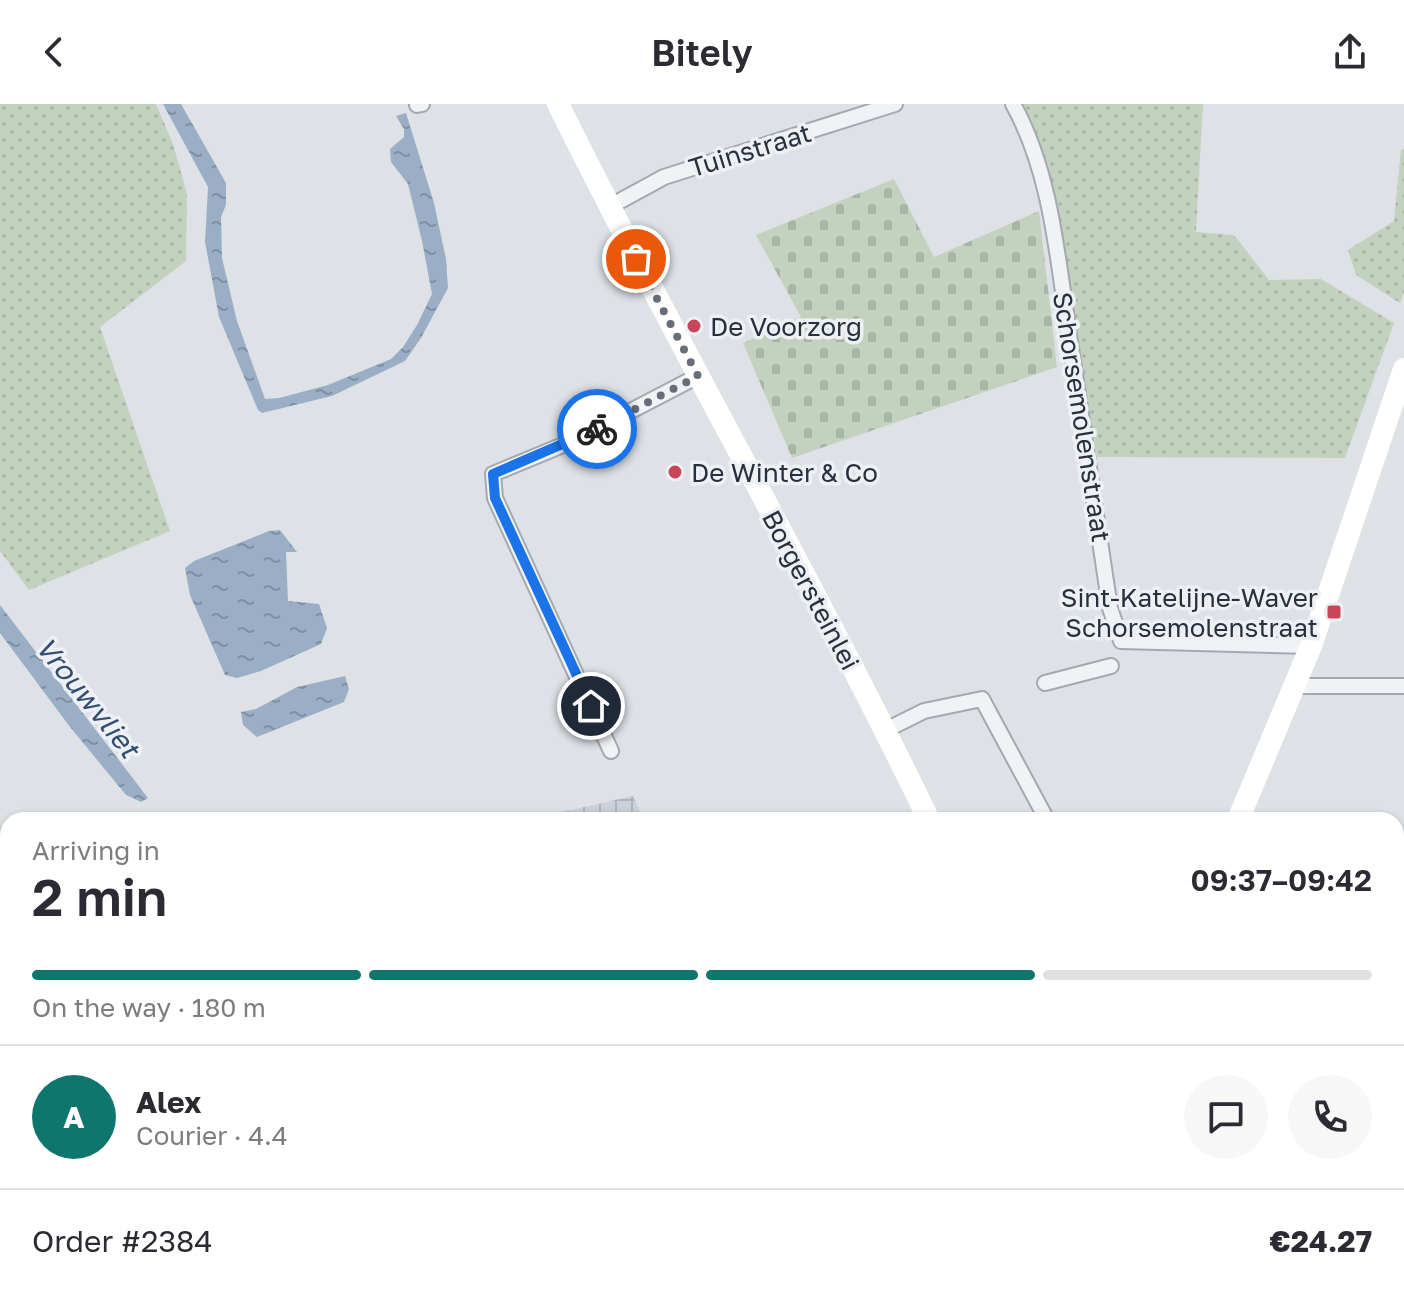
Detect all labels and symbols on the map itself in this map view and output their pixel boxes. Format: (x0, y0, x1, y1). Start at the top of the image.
street label: Tuinstraat (685, 117, 815, 183)
pin (602, 225, 670, 293)
street label: Schorsemolenstraat (1047, 290, 1117, 544)
place label: De Voorzorg (710, 311, 862, 342)
marker: De Voorzorg (685, 317, 703, 335)
courier (557, 389, 637, 469)
place label: De Winter & Co (691, 457, 878, 488)
marker: De Winter & Co (666, 463, 684, 481)
street label: Borgersteinlei (756, 505, 866, 675)
place label: Sint-Katelijne-Waver Schorsemolenstraat (1061, 582, 1318, 643)
marker: Sint-Katelijne-Waver Schorsemolenstraat (1325, 603, 1343, 621)
water label: Vrouwvliet (30, 630, 148, 766)
pin (557, 672, 625, 740)

